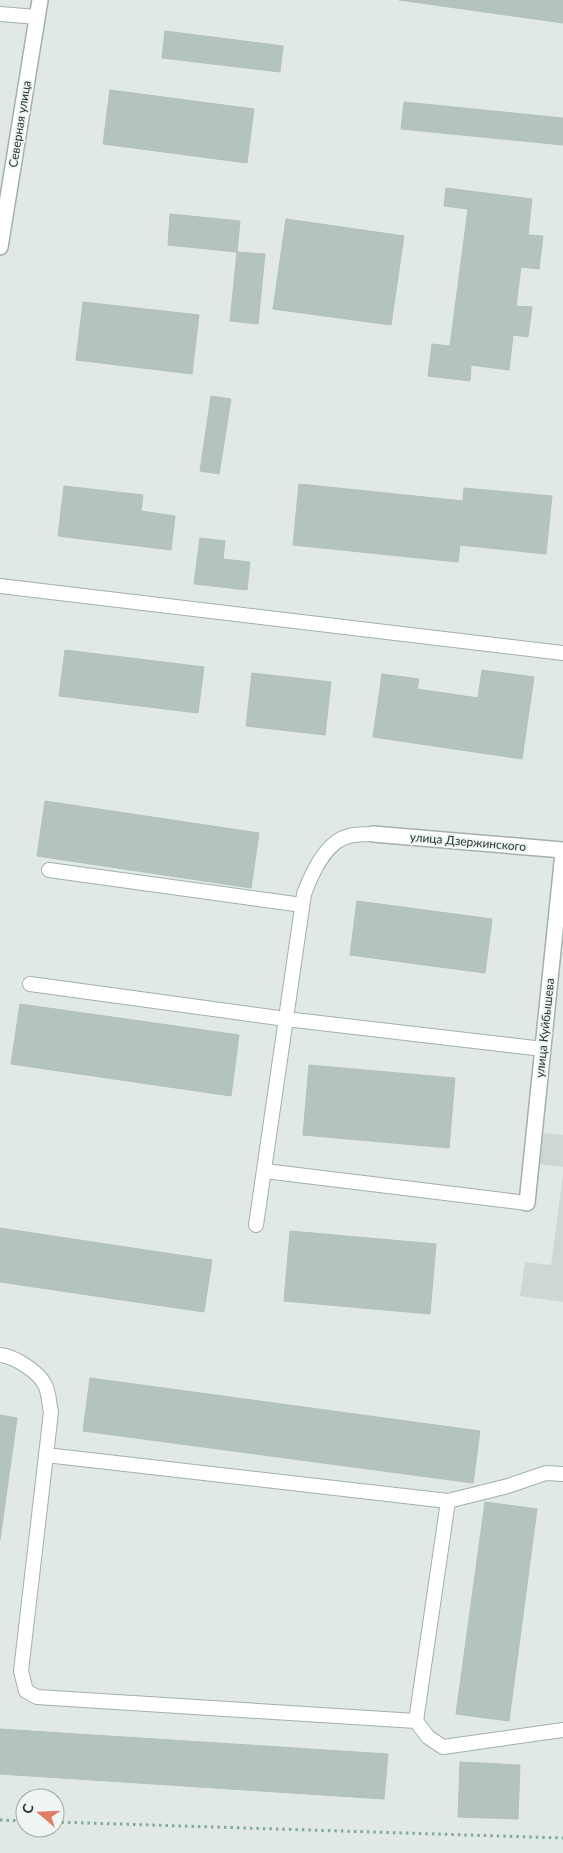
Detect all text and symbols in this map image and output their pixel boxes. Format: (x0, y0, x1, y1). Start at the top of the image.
street label: Северная улица (5, 79, 34, 168)
street label: улица Дзержинского (409, 829, 527, 854)
street label: улица Куйбышева (532, 977, 557, 1079)
north arrow (15, 1788, 65, 1838)
text: С (18, 1801, 37, 1816)

